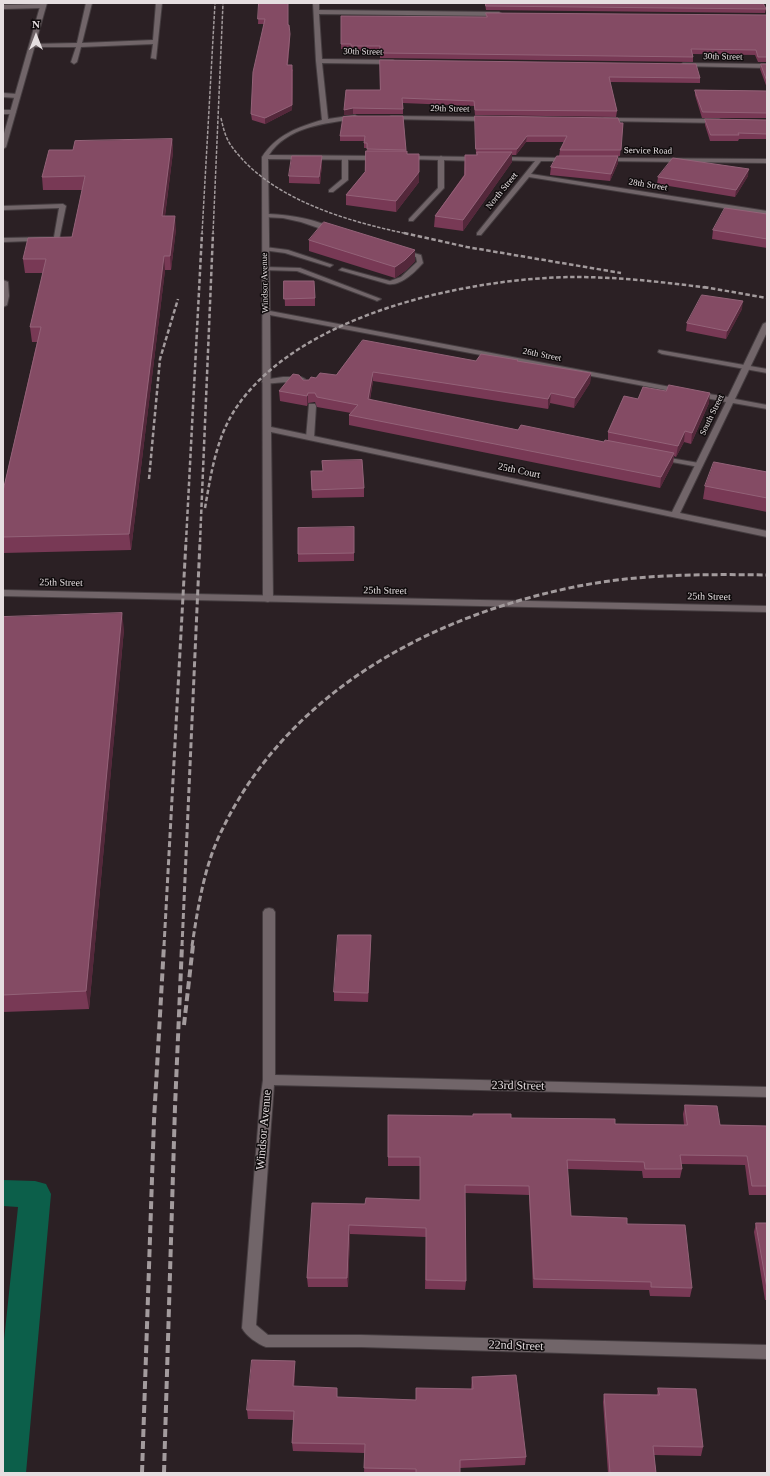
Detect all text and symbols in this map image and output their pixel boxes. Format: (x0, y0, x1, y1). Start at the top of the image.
north arrow (16, 16, 56, 56)
text: N (32, 18, 40, 30)
street label: 30th Street (343, 46, 383, 58)
street label: 30th Street (703, 51, 743, 63)
street label: 29th Street (430, 103, 470, 115)
street label: Service Road (624, 145, 672, 157)
street label: North Street (484, 170, 520, 212)
street label: 28th Street (628, 177, 668, 193)
street label: Windsor Avenue (259, 253, 271, 313)
street label: 26th Street (522, 346, 562, 364)
street label: South Street (697, 393, 727, 437)
street label: 25th Court (497, 461, 541, 481)
street label: 25th Street (39, 577, 83, 589)
street label: 25th Street (363, 585, 407, 597)
street label: 25th Street (687, 591, 731, 603)
street label: 23rd Street (491, 1078, 545, 1094)
street label: Windsor Avenue (253, 1089, 275, 1171)
street label: 22nd Street (488, 1338, 544, 1354)

